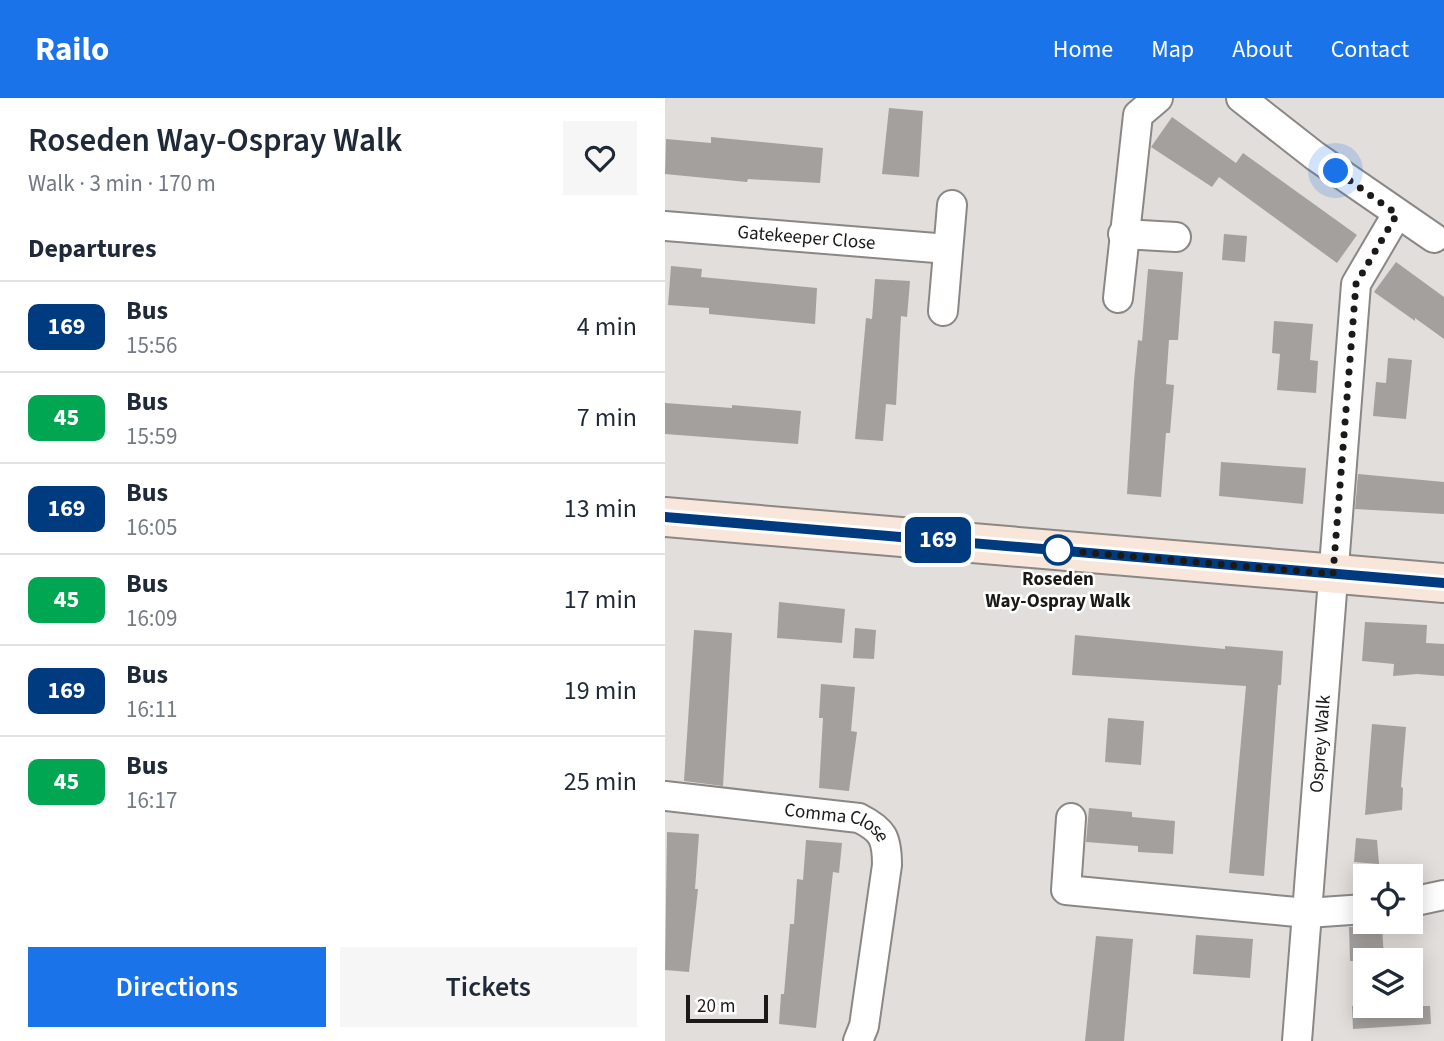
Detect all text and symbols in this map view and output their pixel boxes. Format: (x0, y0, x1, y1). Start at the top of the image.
text: Railo (35, 26, 109, 73)
text: Home (1053, 32, 1113, 67)
text: Map (1151, 32, 1194, 67)
text: About (1232, 32, 1293, 67)
text: Contact (1331, 32, 1409, 67)
text: Roseden Way-Ospray Walk (28, 117, 402, 164)
button: heart (563, 121, 637, 195)
your location (1318, 153, 1353, 188)
text: Walk · 3 min · 170 m (28, 167, 216, 200)
street label: Gatekeeper Close (736, 218, 877, 257)
text: Departures (28, 230, 156, 267)
text: Bus (126, 292, 168, 329)
text: 4 min (577, 308, 637, 345)
text: 169 (47, 309, 86, 344)
text: 15:56 (126, 329, 177, 362)
text: Bus (126, 383, 168, 420)
text: 7 min (577, 399, 637, 436)
text: 45 (54, 400, 79, 435)
text: 15:59 (126, 420, 177, 453)
text: Bus (126, 474, 168, 511)
text: 13 min (564, 490, 637, 527)
text: 169 (47, 491, 86, 526)
text: 16:05 (126, 511, 177, 544)
line badge: 169 (898, 517, 978, 563)
text: 169 (919, 522, 957, 557)
marker: Roseden Way-Ospray Walk (1043, 535, 1073, 565)
text: Bus (126, 565, 168, 602)
place label: Roseden Way-Ospray Walk (985, 566, 1131, 615)
text: 17 min (564, 581, 637, 618)
text: 45 (54, 582, 79, 617)
text: 16:09 (126, 602, 177, 635)
text: Bus (126, 656, 168, 693)
text: 19 min (564, 672, 637, 709)
text: 169 (47, 673, 86, 708)
text: 16:11 (126, 693, 177, 726)
street label: Osprey Walk (1303, 693, 1337, 794)
text: Bus (126, 747, 168, 784)
text: 25 min (564, 763, 637, 800)
text: 45 (54, 764, 79, 799)
text: 16:17 (126, 784, 177, 817)
street label: Comma Close (783, 796, 896, 847)
map controls (1353, 864, 1423, 1018)
button: locate (1353, 864, 1423, 934)
button: Directions (28, 947, 326, 1027)
button: Tickets (340, 947, 637, 1027)
button: layers (1353, 948, 1423, 1018)
scale bar (686, 992, 768, 1024)
text: 20 m (697, 993, 735, 1020)

